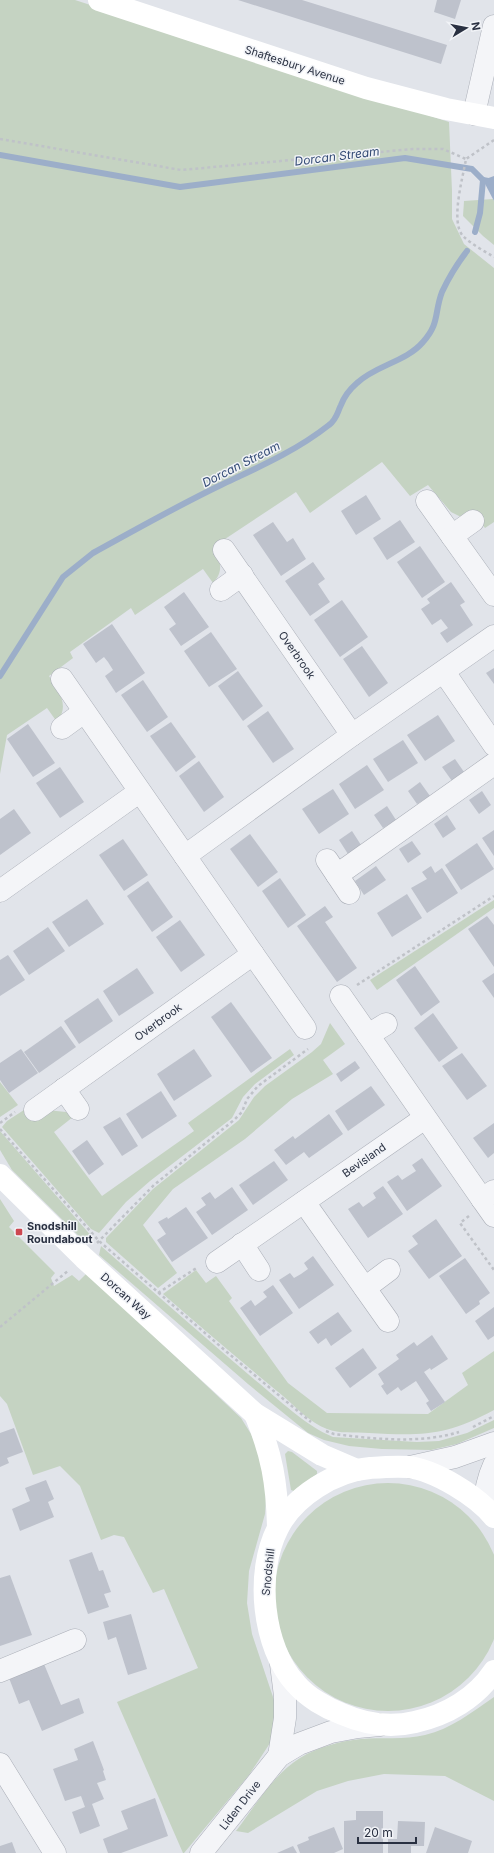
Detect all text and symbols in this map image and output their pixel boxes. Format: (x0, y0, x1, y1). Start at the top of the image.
north arrow (446, 8, 486, 48)
text: N (468, 21, 483, 32)
street label: Shaftesbury Avenue (243, 42, 347, 88)
water label: Dorcan Stream (294, 143, 381, 169)
water label: Dorcan Stream (199, 438, 283, 490)
street label: Overbrook (275, 628, 319, 682)
street label: Overbrook (132, 1000, 184, 1044)
street label: Bevisland (339, 1140, 389, 1180)
place label: Snodshill Roundabout (27, 1219, 92, 1246)
marker: Snodshill Roundabout (14, 1227, 24, 1237)
street label: Dorcan Way (98, 1270, 154, 1322)
street label: Snodshill (259, 1548, 277, 1596)
street label: Liden Drive (216, 1777, 264, 1833)
scale bar (358, 1819, 416, 1845)
text: 20 m (364, 1825, 393, 1840)

